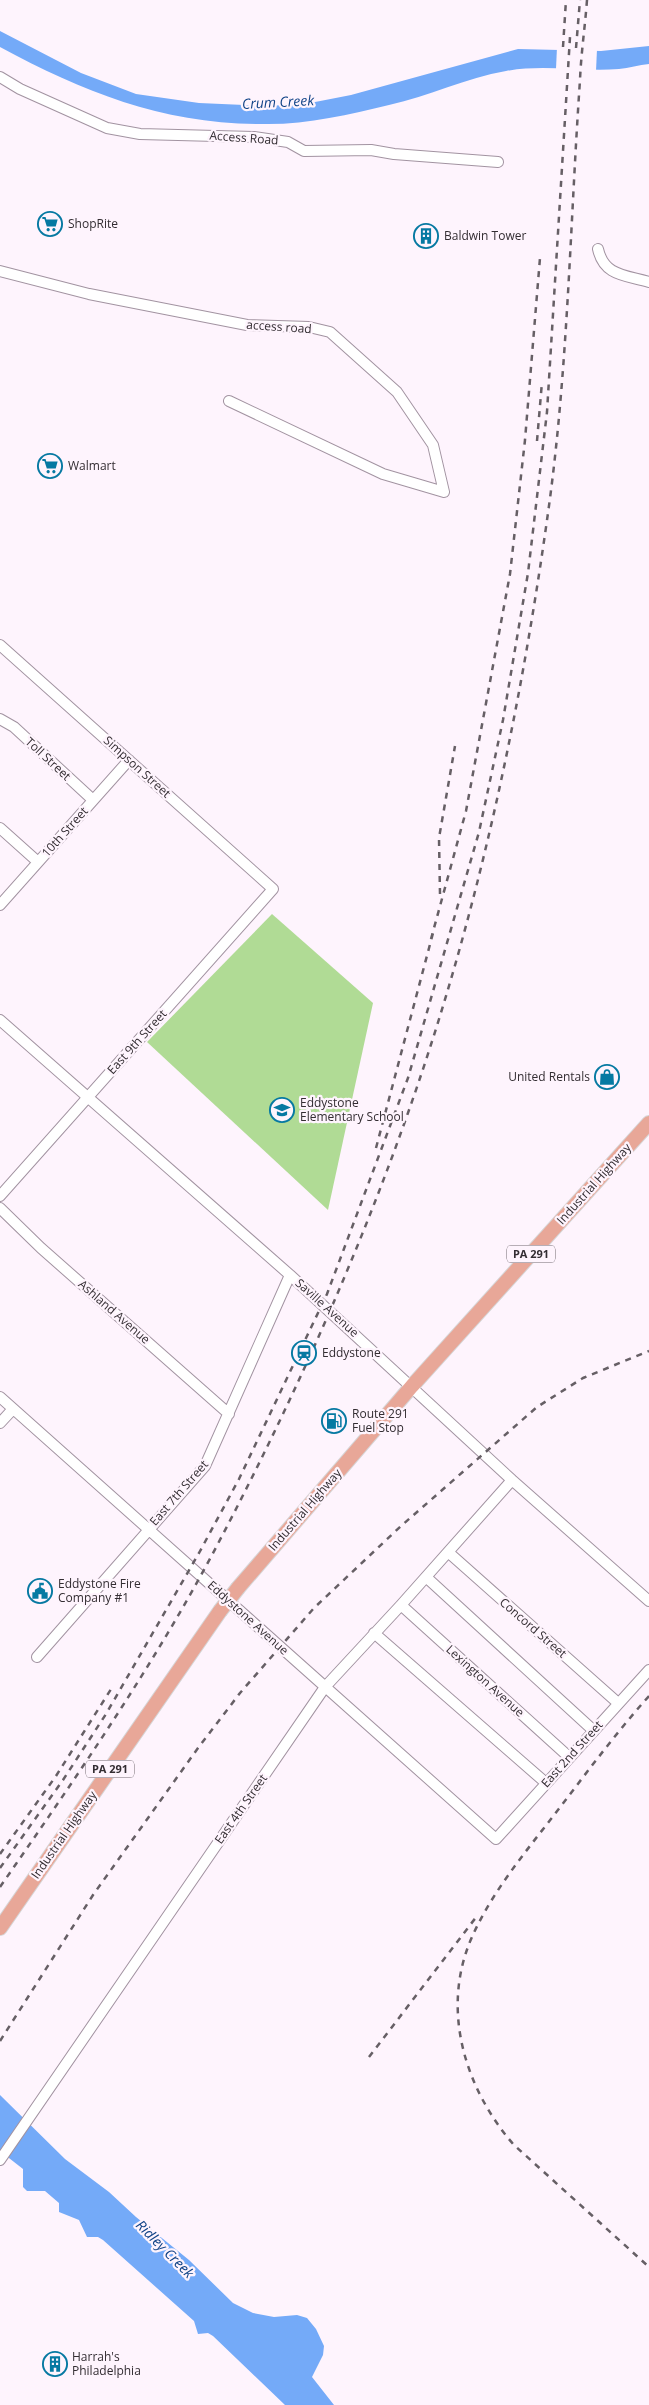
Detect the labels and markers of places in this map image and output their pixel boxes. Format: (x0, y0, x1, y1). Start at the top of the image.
supermarket icon: ShopRite (37, 211, 63, 237)
place label: ShopRite (68, 215, 118, 232)
building icon: Baldwin Tower (413, 223, 439, 249)
place label: Baldwin Tower (444, 227, 526, 244)
supermarket icon: Walmart (37, 453, 63, 479)
place label: Walmart (68, 457, 116, 474)
shop icon: United Rentals (594, 1064, 620, 1090)
place label: United Rentals (508, 1068, 590, 1085)
place label: Eddystone Elementary School (300, 1094, 404, 1125)
school or university icon: Eddystone Elementary School (269, 1097, 295, 1123)
station icon: Eddystone (291, 1340, 317, 1366)
place label: Eddystone (322, 1344, 381, 1361)
place label: Route 291 Fuel Stop (352, 1405, 409, 1436)
fuel station icon: Route 291 Fuel Stop (321, 1408, 347, 1434)
place label: Eddystone Fire Company #1 (58, 1575, 141, 1606)
public building icon: Eddystone Fire Company #1 (27, 1578, 53, 1604)
place label: Harrah's Philadelphia (72, 2348, 141, 2379)
building icon: Harrah's Philadelphia (42, 2351, 68, 2377)

